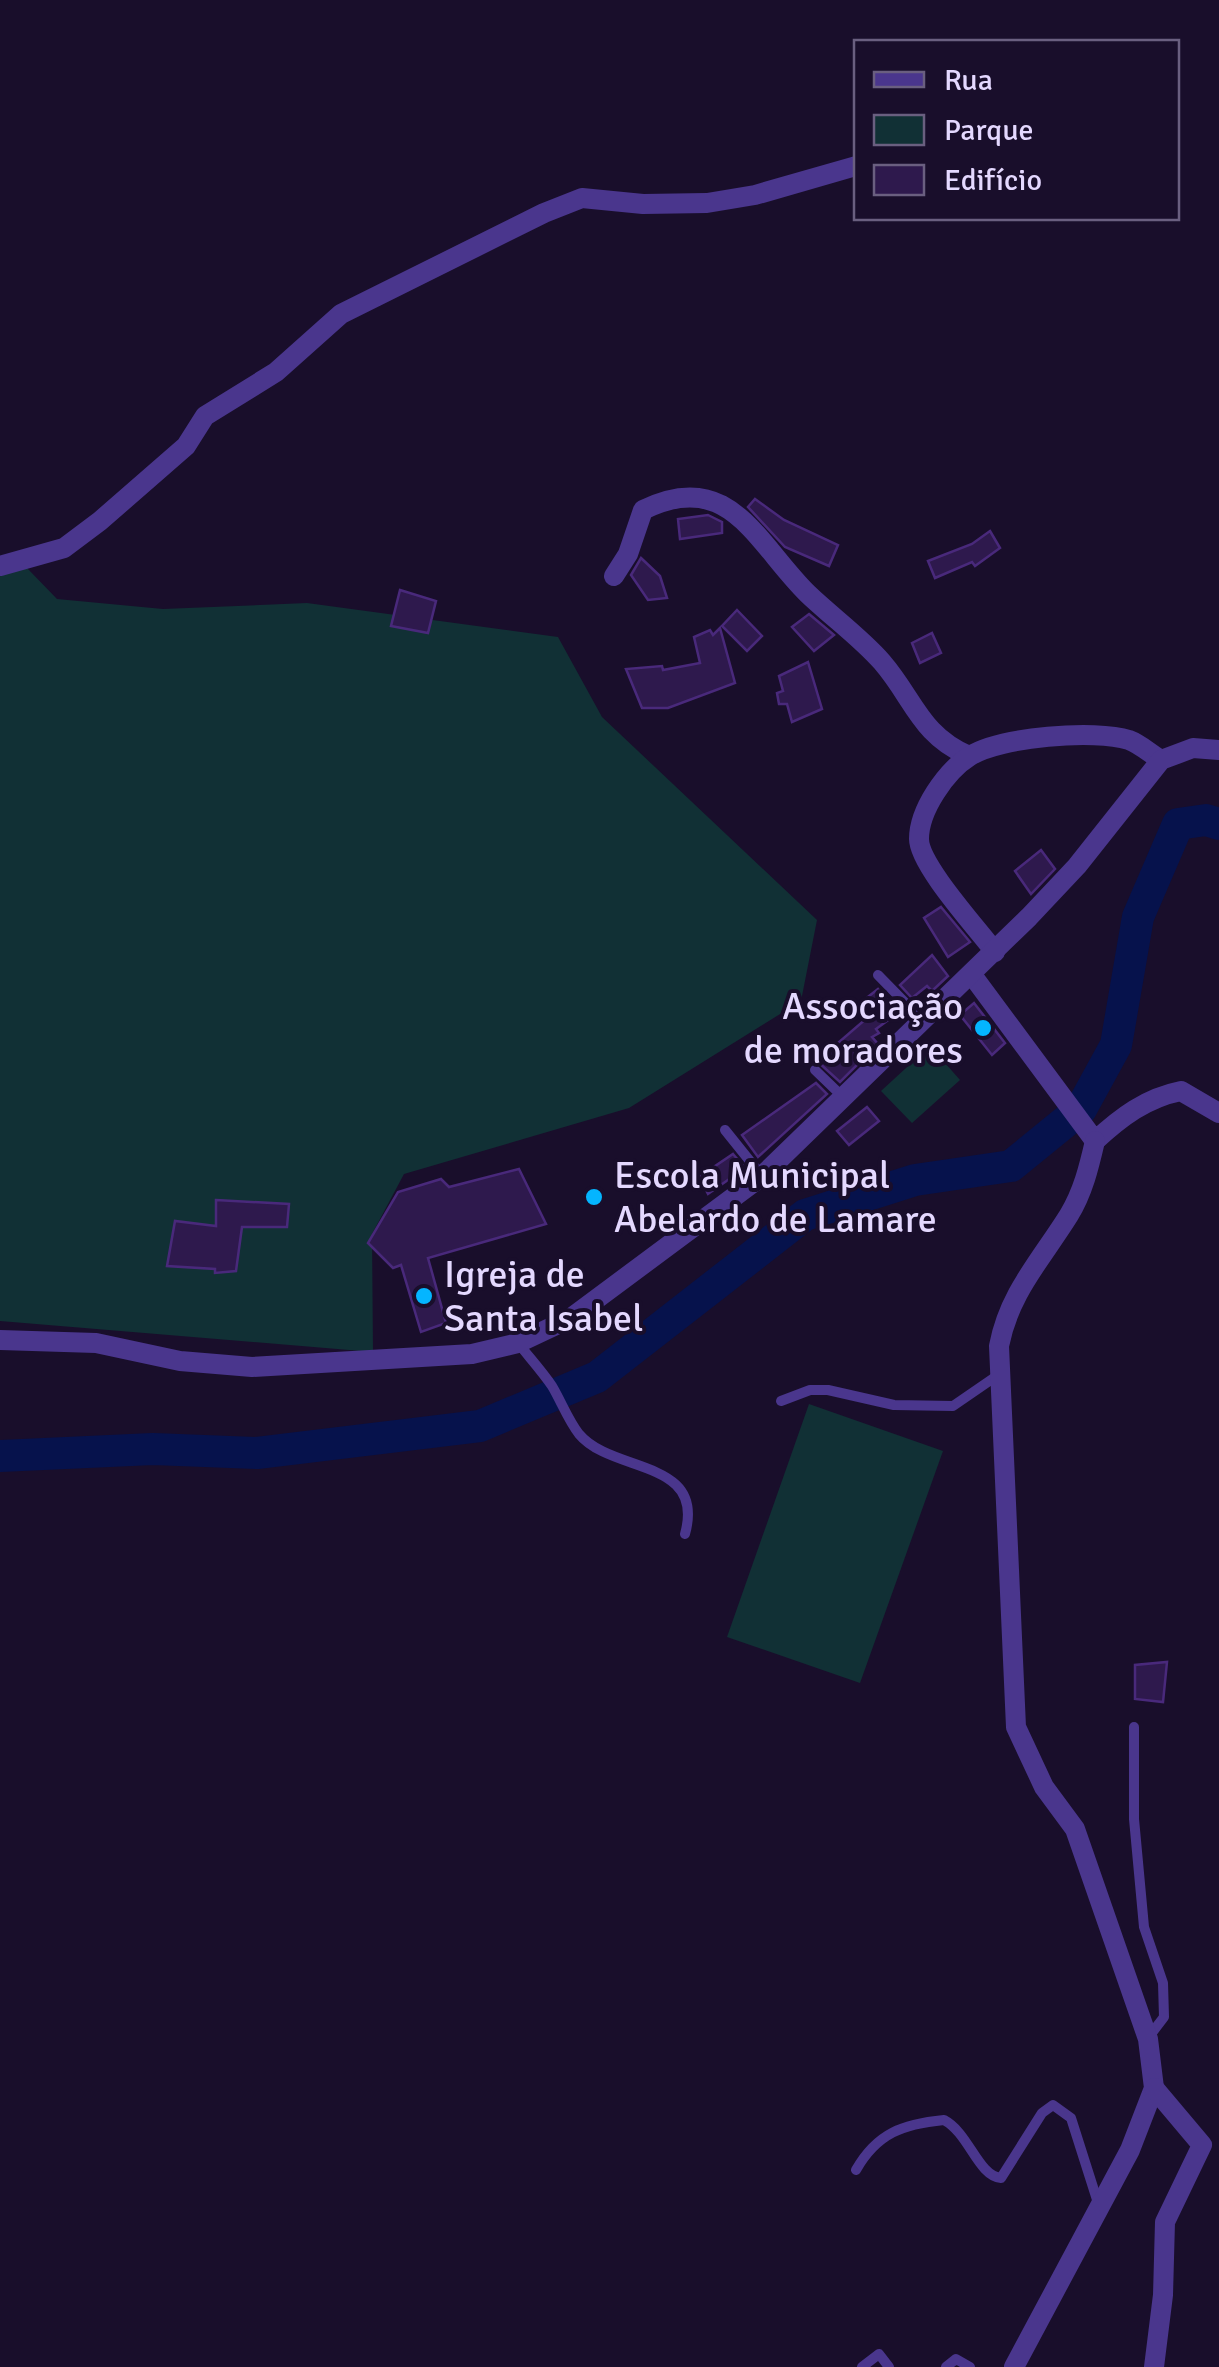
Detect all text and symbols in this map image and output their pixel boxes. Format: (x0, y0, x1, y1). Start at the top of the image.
legend (854, 40, 1179, 220)
text: Rua (944, 62, 993, 99)
text: Parque (944, 112, 1034, 149)
text: Edifício (944, 162, 1042, 199)
place label: Associação de moradores (744, 983, 963, 1074)
marker: Associação de moradores (972, 1017, 994, 1039)
place label: Escola Municipal Abelardo de Lamare (614, 1152, 937, 1243)
marker: Escola Municipal Abelardo de Lamare (583, 1186, 605, 1208)
place label: Igreja de Santa Isabel (444, 1251, 643, 1342)
marker: Igreja de Santa Isabel (413, 1285, 435, 1307)

